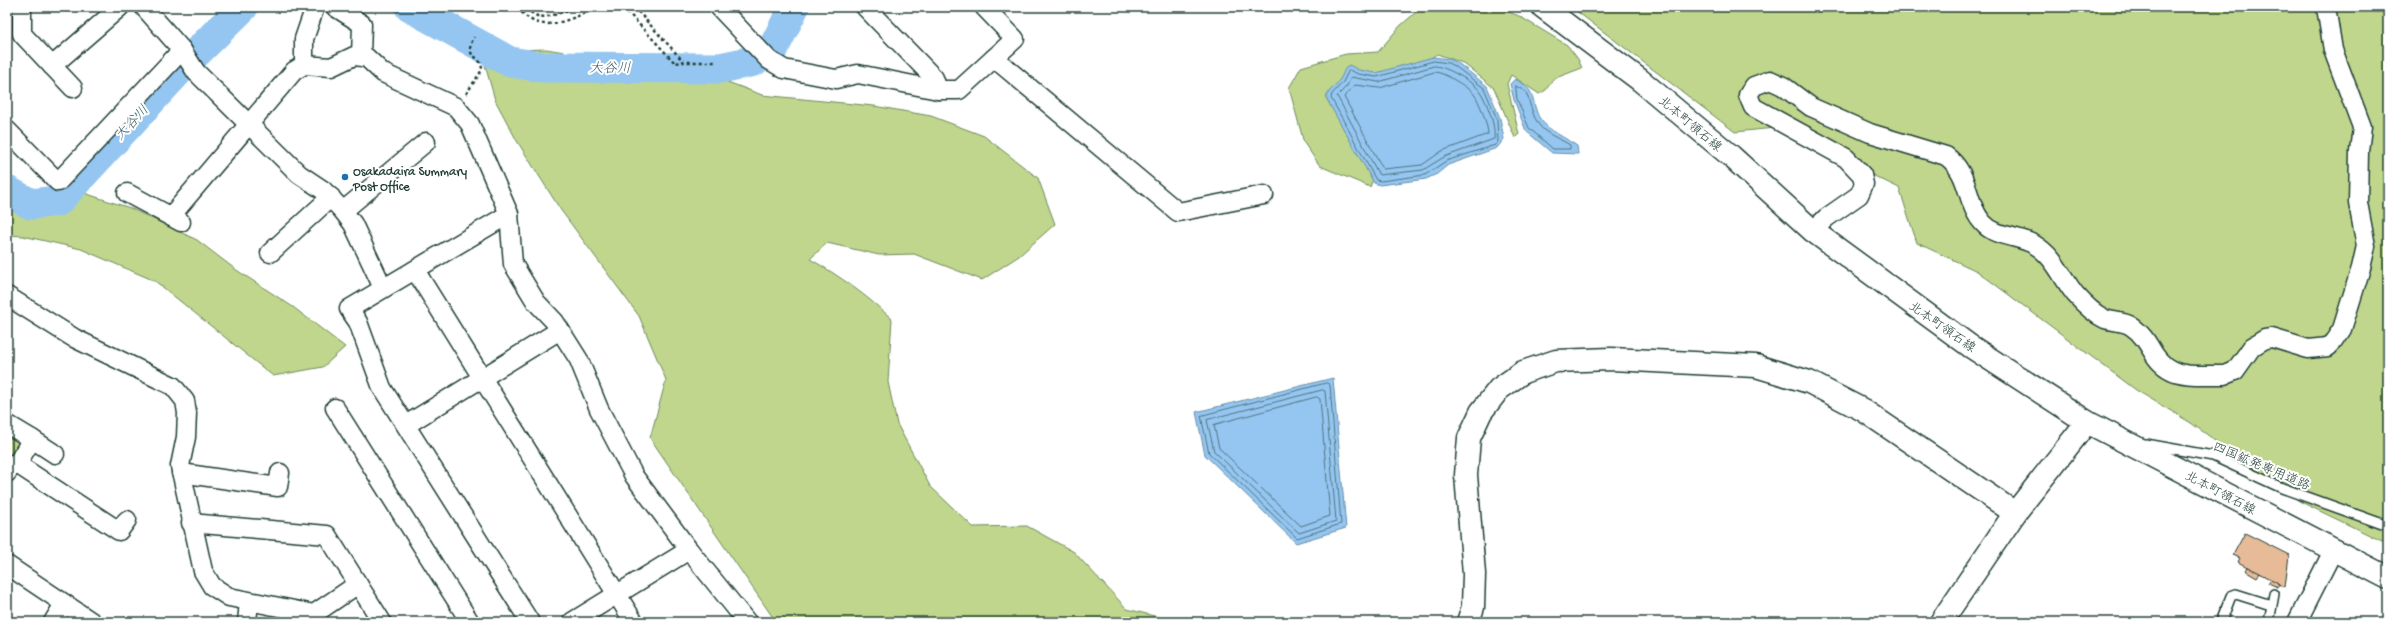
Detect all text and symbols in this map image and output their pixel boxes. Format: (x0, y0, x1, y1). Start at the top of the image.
water label: 大谷川 (589, 61, 631, 78)
street label: 北本町領石線 (1655, 93, 1725, 156)
water label: 大谷川 (112, 103, 153, 145)
place label: Osakadaira Summary Post Office (352, 165, 468, 195)
marker: Osakadaira Summary Post Office (340, 172, 350, 182)
street label: 北本町領石線 (1905, 299, 1979, 357)
street label: 四国鉱発専用道路 (2210, 439, 2312, 495)
street label: 北本町領石線 (2182, 468, 2259, 520)

